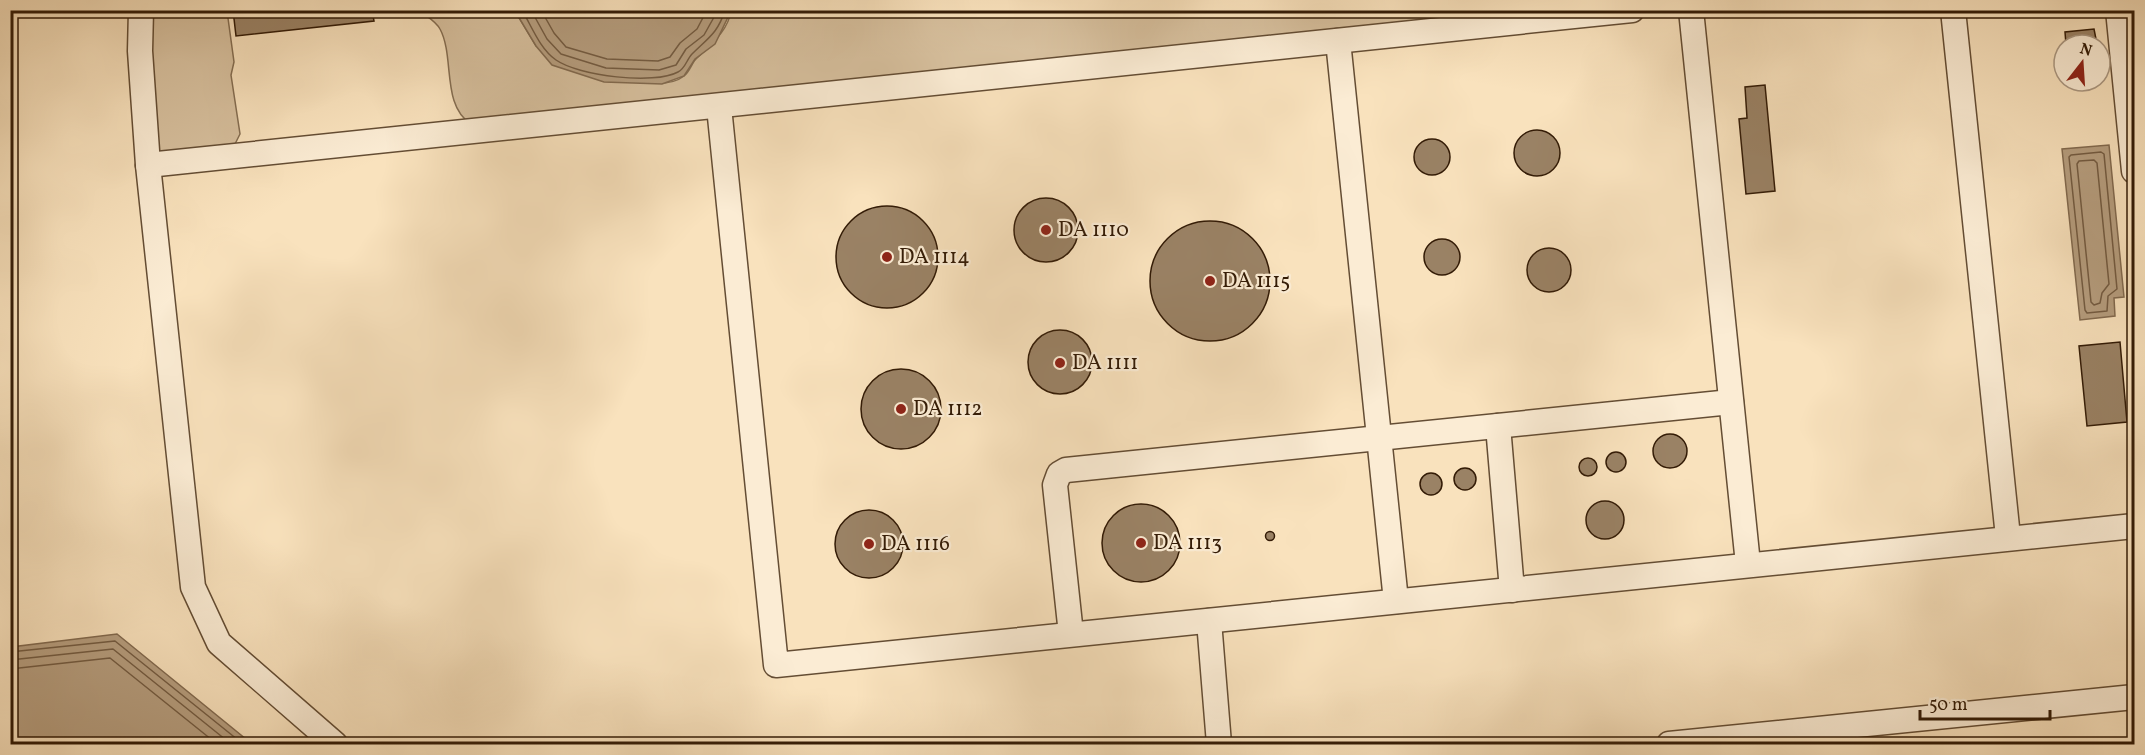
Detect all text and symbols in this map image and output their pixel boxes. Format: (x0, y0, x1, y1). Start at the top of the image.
north arrow (2052, 33, 2112, 93)
text: N (2077, 38, 2095, 63)
place label: DA 1110 (1058, 216, 1129, 245)
marker: DA 1110 (1039, 223, 1053, 237)
place label: DA 1114 (899, 243, 970, 272)
marker: DA 1114 (880, 250, 894, 264)
place label: DA 1115 (1222, 267, 1290, 296)
marker: DA 1115 (1203, 274, 1217, 288)
place label: DA 1111 (1072, 349, 1139, 378)
marker: DA 1111 (1053, 356, 1067, 370)
place label: DA 1112 (913, 395, 983, 424)
marker: DA 1112 (894, 402, 908, 416)
place label: DA 1113 (1153, 529, 1222, 558)
place label: DA 1116 (881, 530, 950, 559)
marker: DA 1113 (1134, 536, 1148, 550)
marker: DA 1116 (862, 537, 876, 551)
scale bar (1920, 683, 2050, 721)
text: 50 m (1929, 693, 1968, 718)

